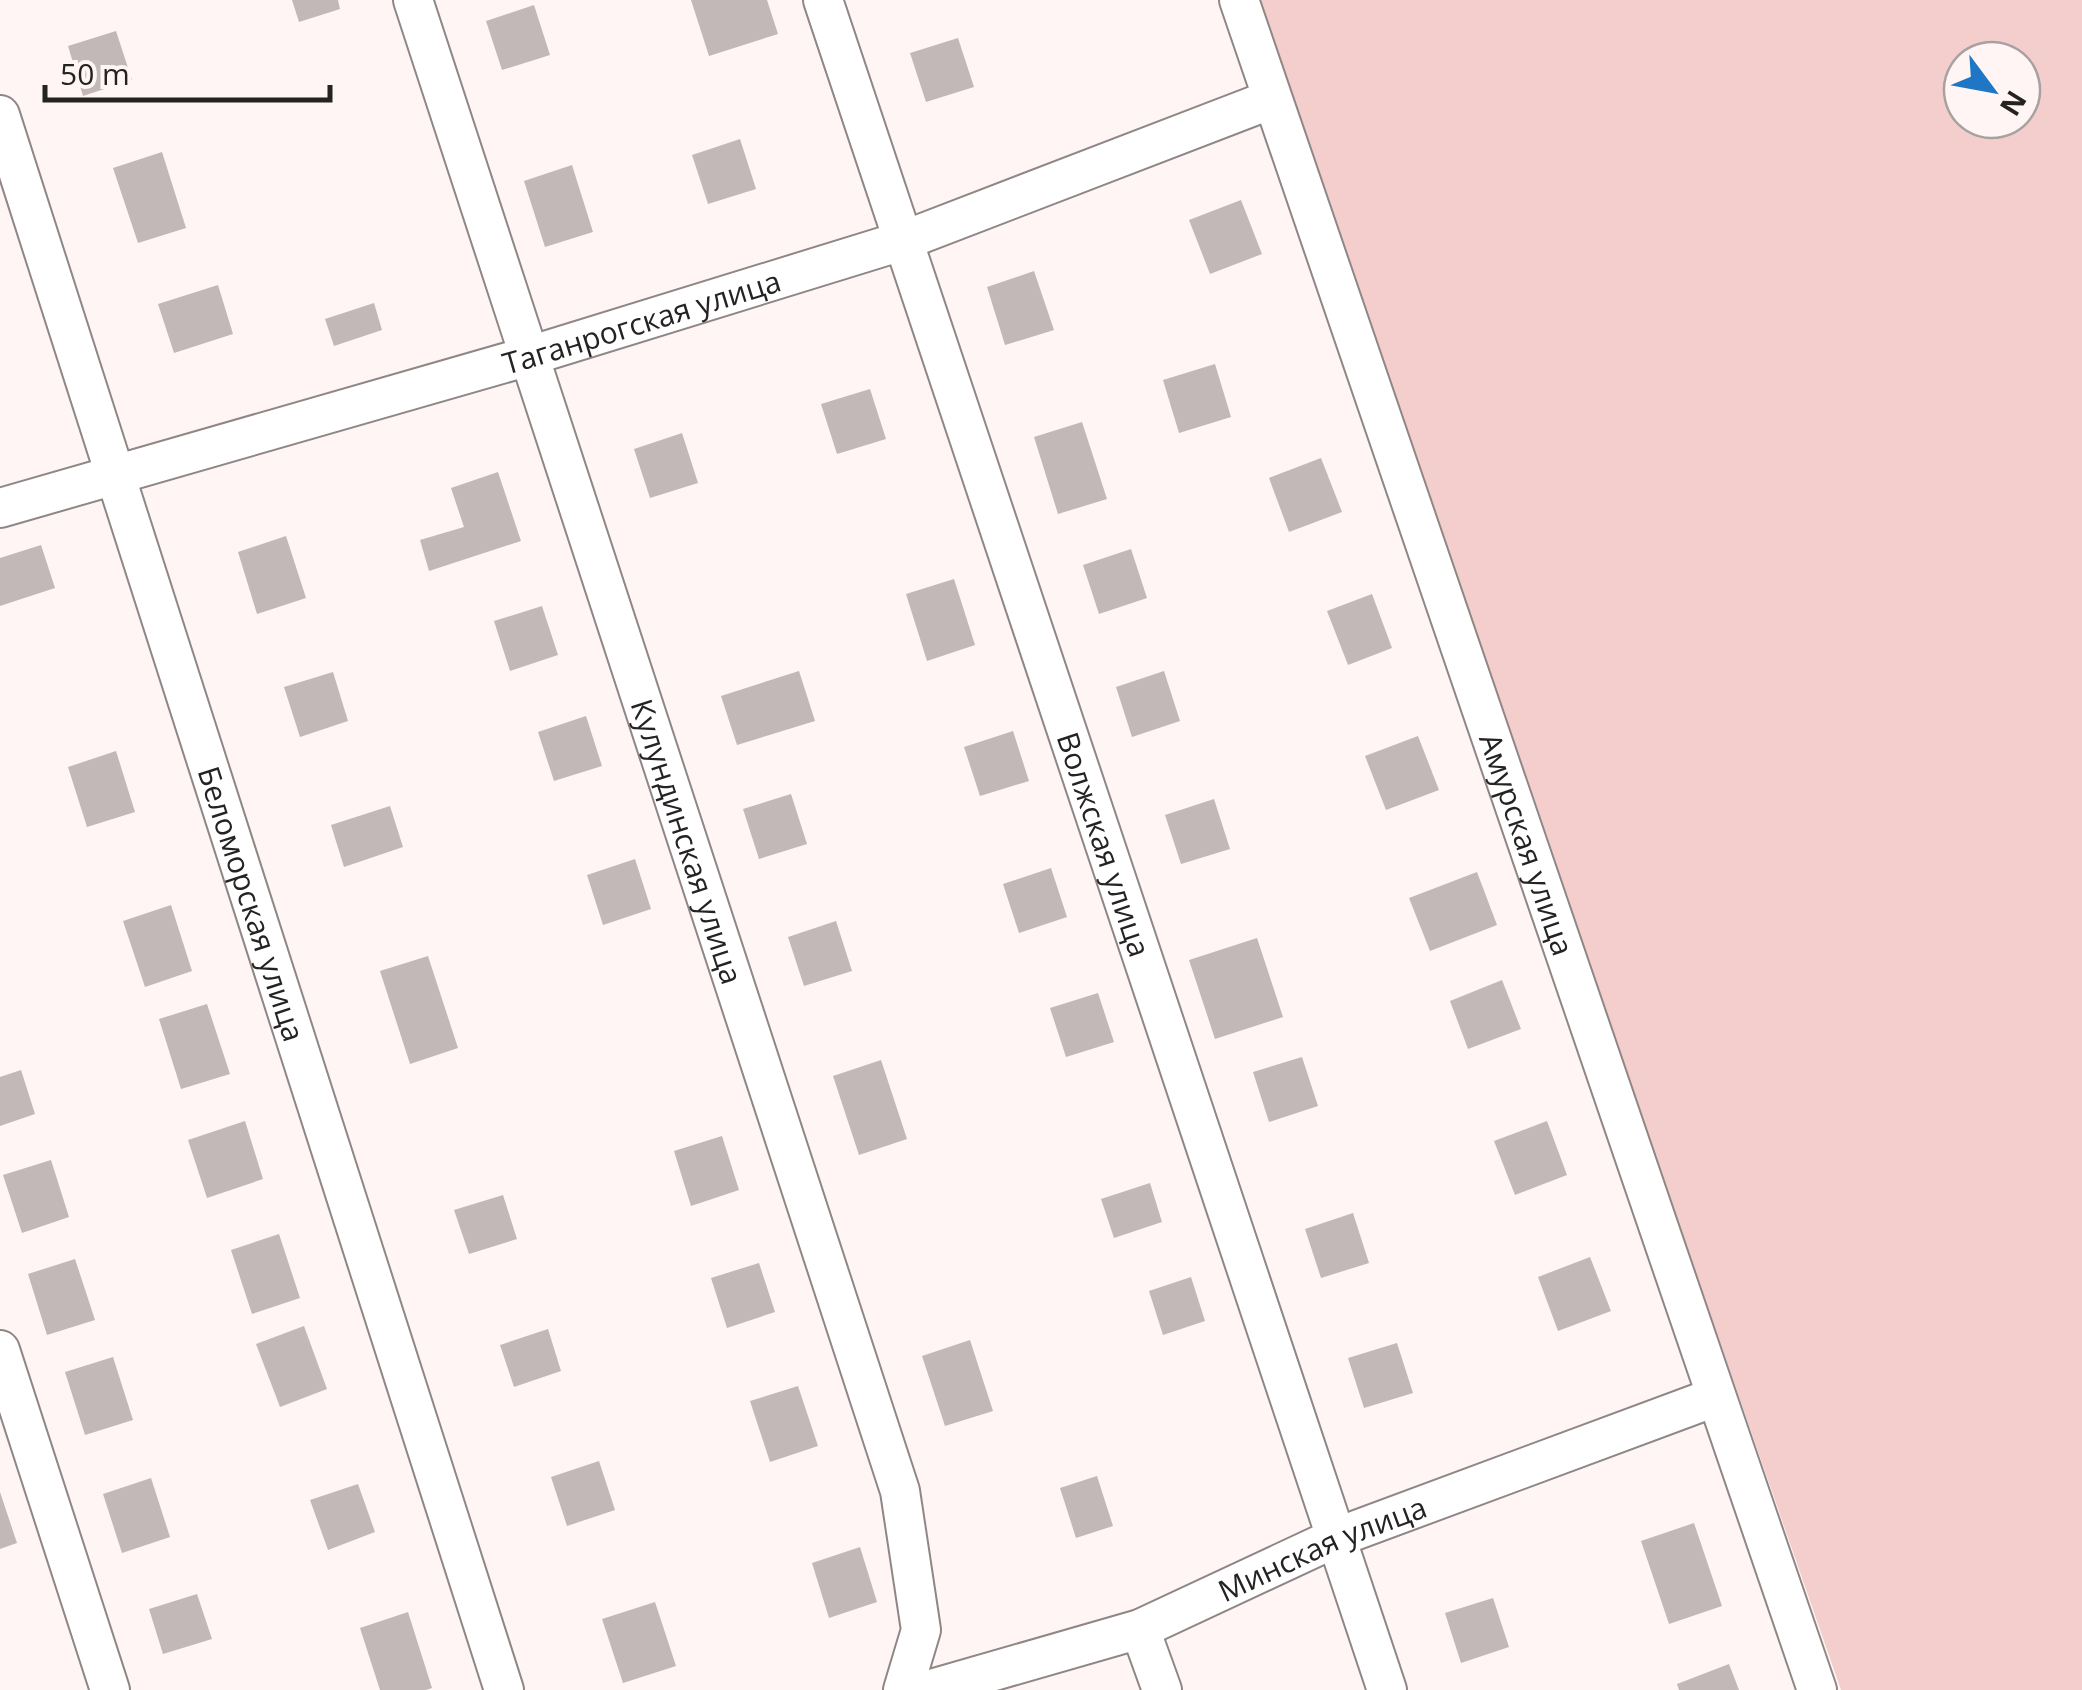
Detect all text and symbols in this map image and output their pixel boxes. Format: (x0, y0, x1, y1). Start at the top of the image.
scale bar (45, 40, 330, 102)
north arrow (1942, 40, 2042, 140)
text: 50 m (60, 53, 130, 94)
text: N (1992, 84, 2036, 123)
street label: Таганрогская улица (498, 259, 785, 383)
street label: Кулундинская улица (622, 693, 753, 989)
street label: Волжская улица (1048, 727, 1161, 962)
street label: Амурская улица (1471, 728, 1585, 960)
street label: Беломорская улица (189, 761, 316, 1046)
street label: Минская улица (1211, 1486, 1432, 1610)

